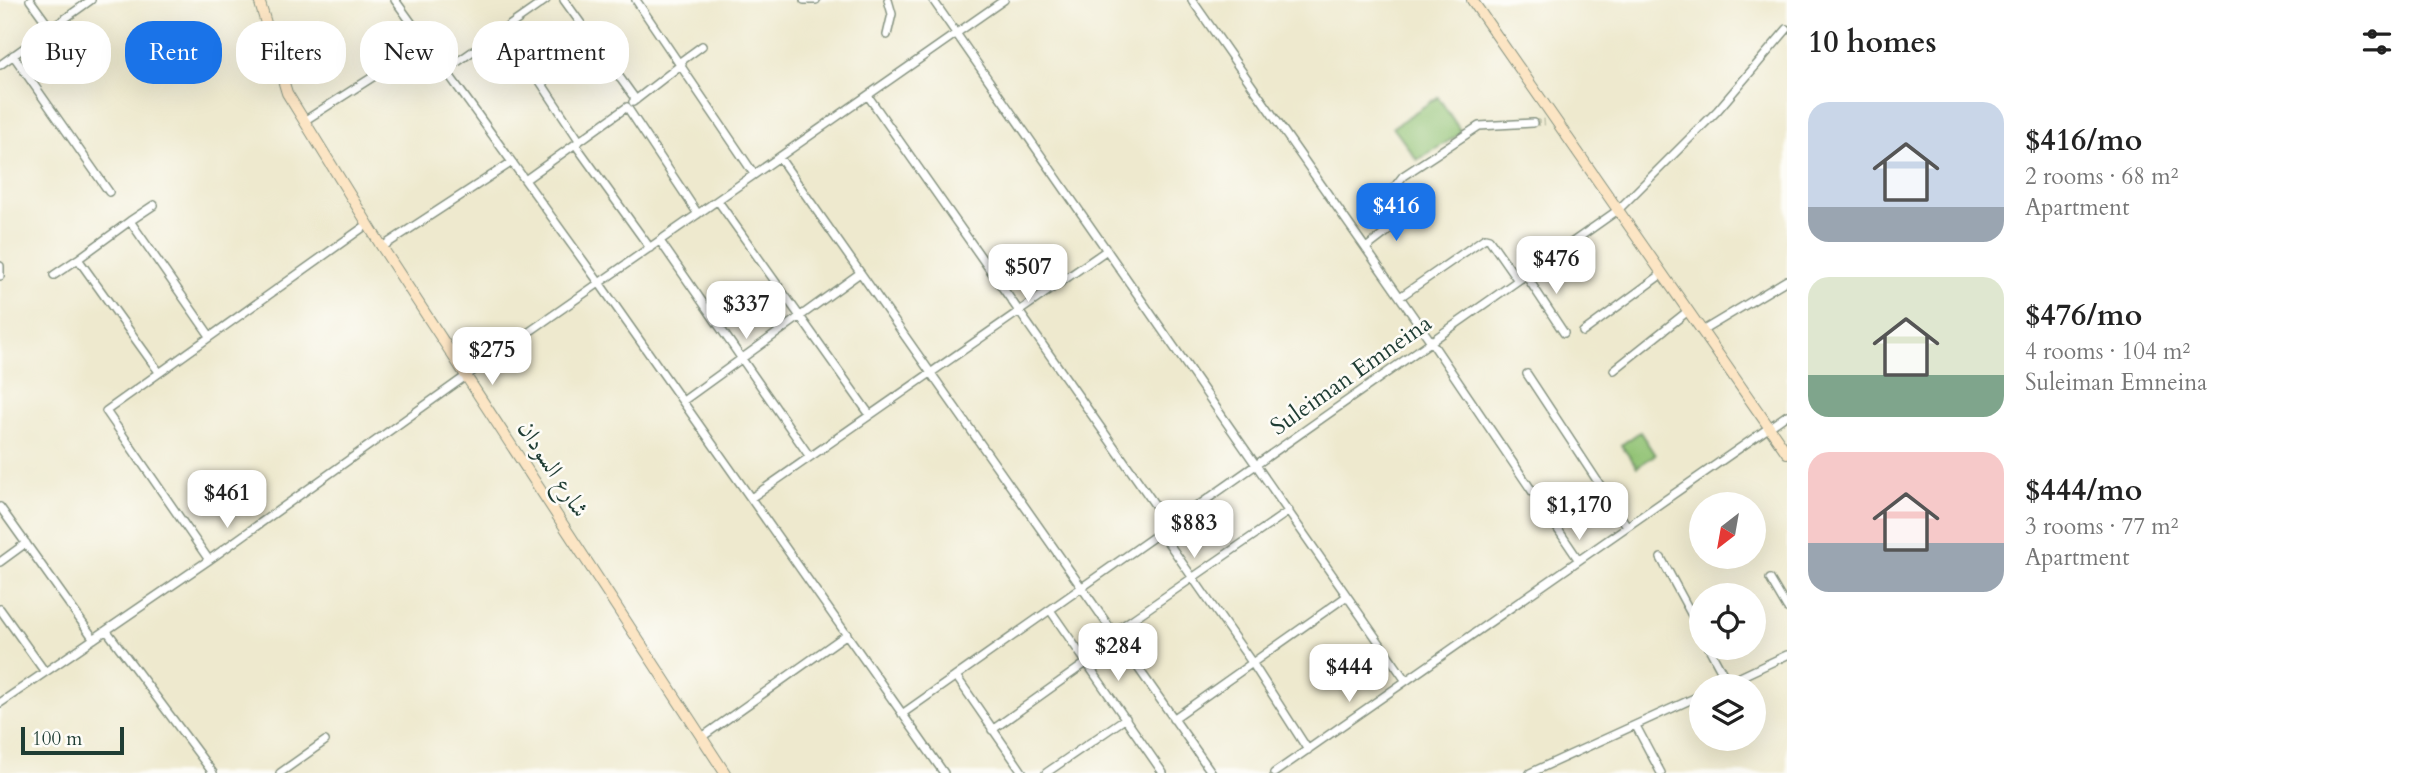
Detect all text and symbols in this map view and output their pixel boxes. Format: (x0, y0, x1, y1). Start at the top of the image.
chip: Buy (21, 21, 111, 84)
chip: Rent (125, 21, 222, 84)
chip: Filters (236, 21, 346, 84)
chip: New (360, 21, 458, 84)
chip: Apartment (472, 21, 629, 84)
text: 10 homes (1808, 22, 1937, 63)
icon: filters (2358, 23, 2396, 61)
text: $416/mo (2025, 120, 2142, 161)
icon: home (1864, 130, 1948, 214)
text: 2 rooms · 68 m² (2025, 161, 2178, 192)
pin: $416 (1355, 184, 1437, 243)
text: $416 (1372, 190, 1420, 221)
text: Apartment (2025, 192, 2129, 223)
pin: $476 (1515, 236, 1597, 296)
text: $476 (1532, 243, 1580, 274)
pin: $507 (987, 244, 1069, 304)
text: $507 (1004, 251, 1052, 282)
pin: $337 (705, 282, 787, 341)
text: $337 (722, 288, 770, 319)
text: $476/mo (2025, 295, 2142, 336)
icon: home (1864, 305, 1948, 389)
street label: Suleiman Emneina (1264, 307, 1439, 443)
pin: $275 (451, 328, 533, 387)
text: $275 (468, 334, 516, 365)
text: 4 rooms · 104 m² (2025, 336, 2190, 367)
text: Suleiman Emneina (2025, 367, 2207, 398)
street label: شارع السودان (507, 414, 597, 525)
pin: $461 (186, 470, 268, 530)
text: $444/mo (2025, 470, 2142, 511)
text: $461 (203, 477, 251, 508)
icon: home (1864, 480, 1948, 564)
pin: $1,170 (1522, 482, 1636, 542)
text: $1,170 (1546, 489, 1612, 520)
north arrow (1689, 492, 1766, 569)
map controls (1689, 492, 1766, 751)
pin: $883 (1153, 500, 1235, 560)
text: $883 (1170, 507, 1218, 538)
text: 3 rooms · 77 m² (2025, 511, 2178, 542)
text: Apartment (2025, 542, 2129, 573)
button: locate (1689, 583, 1766, 660)
pin: $284 (1077, 624, 1159, 683)
text: $284 (1094, 630, 1142, 661)
pin: $444 (1308, 644, 1390, 704)
text: $444 (1325, 651, 1373, 682)
button: layers (1689, 674, 1766, 751)
scale bar (21, 724, 124, 756)
text: 100 m (32, 726, 82, 752)

